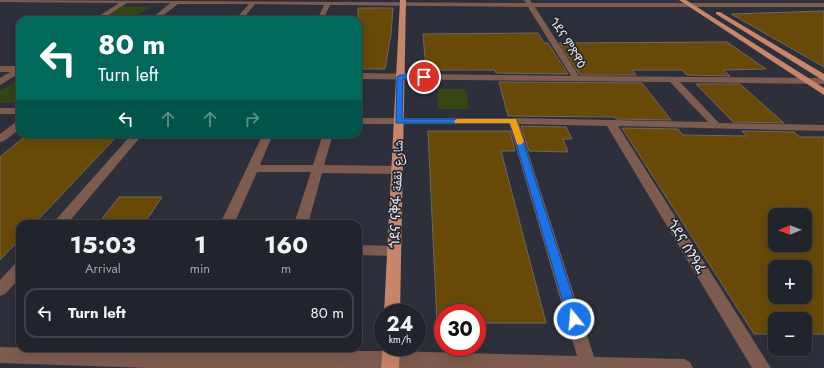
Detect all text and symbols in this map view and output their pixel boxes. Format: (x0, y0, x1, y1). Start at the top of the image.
street label: ጎደና ምጽዋዕ (545, 14, 591, 72)
text: 80 m (98, 24, 165, 65)
icon: left (32, 32, 84, 84)
pin (407, 60, 441, 94)
text: Turn left (98, 62, 158, 88)
icon: arrive (413, 66, 435, 88)
icon: left (115, 108, 137, 130)
icon: ahead (157, 108, 179, 130)
icon: ahead (199, 108, 221, 130)
icon: right (241, 108, 263, 130)
street label: ጎደና ናቅፋ شارع نقفة (384, 139, 408, 249)
north arrow (768, 208, 812, 252)
map controls (768, 208, 812, 356)
street label: ጎደና ሰንዓፈ (663, 215, 712, 277)
text: 15:03 (70, 227, 136, 262)
text: 1 (194, 227, 206, 262)
text: 160 (264, 227, 308, 262)
text: Arrival (85, 259, 121, 278)
text: min (190, 259, 210, 278)
text: m (281, 259, 291, 278)
button: + (768, 260, 812, 304)
position arrow (553, 298, 595, 340)
icon: left (34, 302, 56, 324)
text: Turn left (68, 302, 126, 324)
text: 80 m (311, 302, 344, 324)
speed limit sign: 30 (434, 304, 486, 356)
text: 24 (386, 310, 414, 339)
button: − (768, 312, 812, 356)
text: km/h (389, 332, 411, 347)

